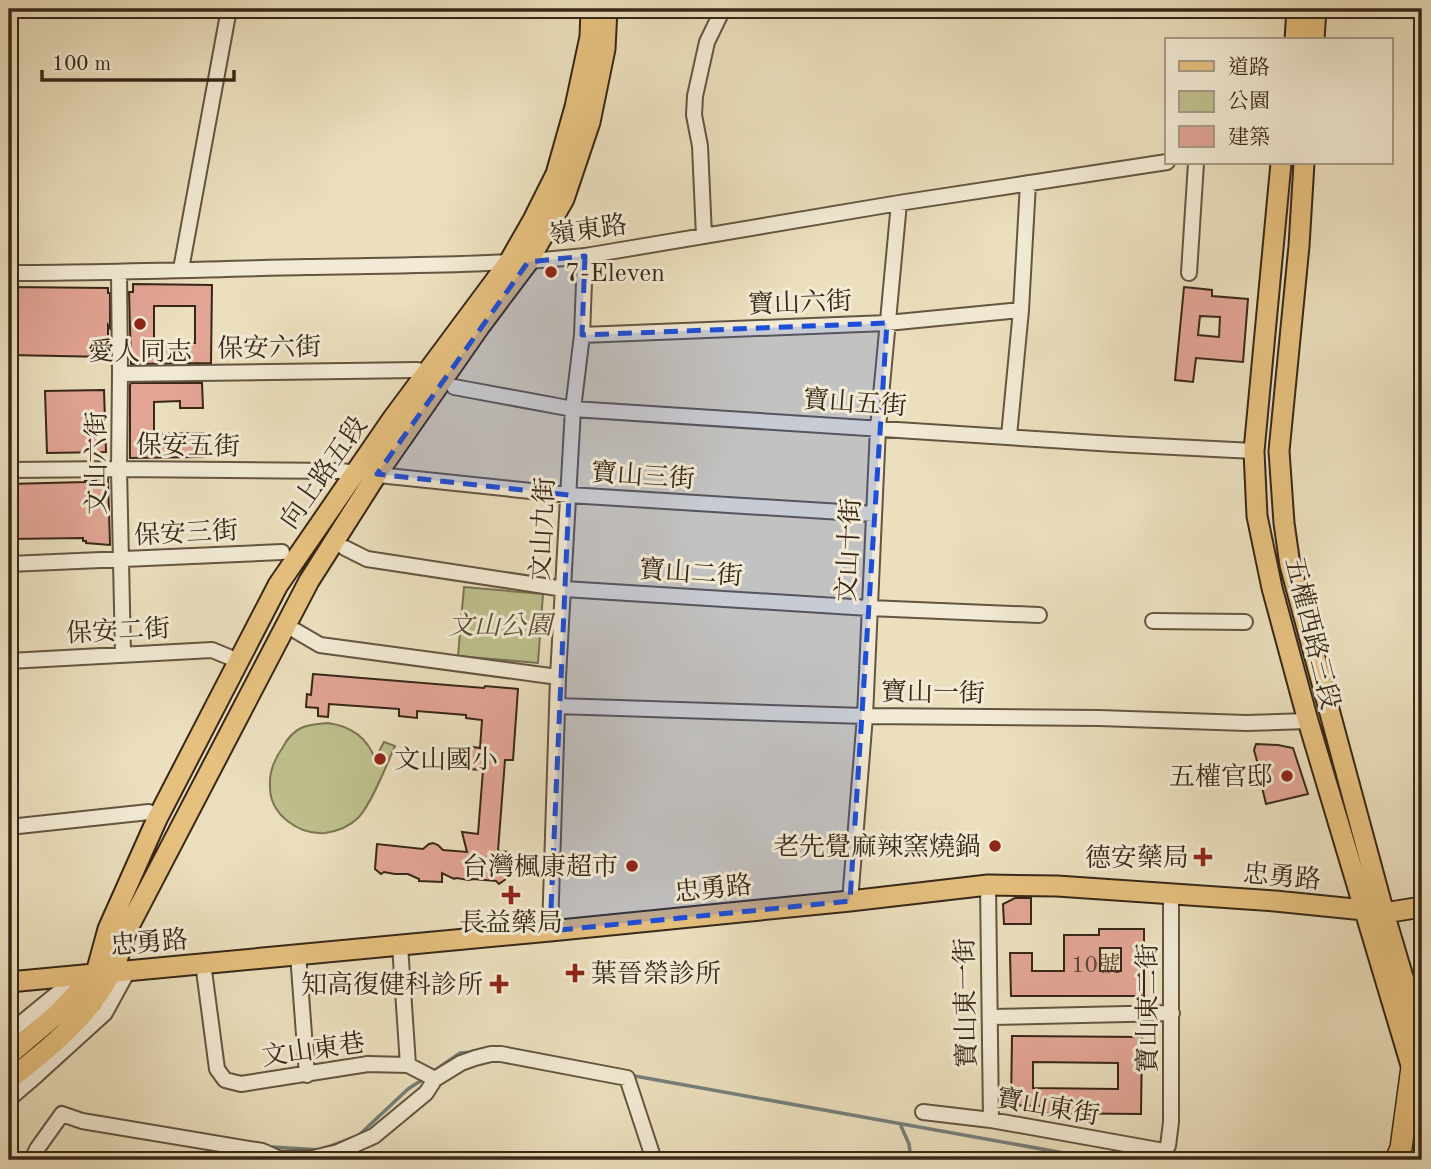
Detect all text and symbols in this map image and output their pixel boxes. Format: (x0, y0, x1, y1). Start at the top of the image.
scale bar (42, 38, 234, 82)
legend (1165, 38, 1392, 164)
text: 100 m (52, 54, 111, 75)
text: 道路 (1228, 56, 1270, 79)
text: 公園 (1228, 89, 1270, 113)
text: 建築 (1228, 126, 1270, 149)
street label: 嶺東路 (548, 211, 629, 249)
place label: 7-Eleven (565, 261, 665, 287)
marker: 7-Eleven (543, 264, 559, 280)
street label: 寶山六街 (748, 287, 852, 319)
marker: 愛人同志 (132, 316, 148, 332)
street label: 保安六街 (217, 333, 321, 363)
place label: 愛人同志 (88, 338, 192, 366)
street label: 寶山五街 (802, 385, 908, 421)
street label: 文山六街 (83, 411, 111, 515)
street label: 向上路五段 (275, 411, 373, 534)
street label: 保安五街 (136, 431, 240, 461)
street label: 寶山三街 (590, 458, 696, 494)
street label: 文山九街 (526, 476, 560, 582)
street label: 文山十街 (832, 497, 866, 603)
street label: 保安三街 (133, 516, 239, 550)
street label: 五權西路三段 (1280, 554, 1344, 712)
street label: 寶山二街 (638, 555, 744, 591)
park label: 文山公園 (448, 612, 556, 640)
street label: 保安二街 (65, 614, 171, 648)
street label: 寶山一街 (881, 678, 985, 708)
place label: 文山國小 (394, 746, 498, 774)
marker: 文山國小 (372, 751, 388, 767)
place label: 五權官邸 (1169, 762, 1273, 791)
marker: 五權官邸 (1279, 768, 1295, 784)
place label: 老先覺麻辣窯燒鍋 (773, 832, 981, 861)
marker: 老先覺麻辣窯燒鍋 (987, 838, 1003, 854)
place label: 德安藥局 (1085, 843, 1189, 872)
marker: 德安藥局 (1195, 849, 1211, 865)
place label: 台灣楓康超市 (462, 853, 618, 881)
marker: 台灣楓康超市 (624, 858, 640, 874)
street label: 忠勇路 (1242, 860, 1322, 894)
street label: 忠勇路 (673, 871, 753, 907)
marker: 長益藥局 (503, 887, 519, 903)
place label: 長益藥局 (459, 908, 563, 937)
street label: 忠勇路 (109, 926, 189, 960)
street label: 寶山東一街 (951, 938, 981, 1068)
street label: 寶山東二街 (1134, 943, 1162, 1073)
house number: 10號 (1071, 952, 1121, 977)
place label: 葉晉榮診所 (591, 960, 721, 988)
marker: 葉晉榮診所 (565, 963, 585, 983)
place label: 知高復健科診所 (301, 970, 483, 999)
marker: 知高復健科診所 (489, 974, 509, 994)
street label: 文山東巷 (260, 1029, 367, 1071)
street label: 寶山東街 (994, 1084, 1101, 1130)

